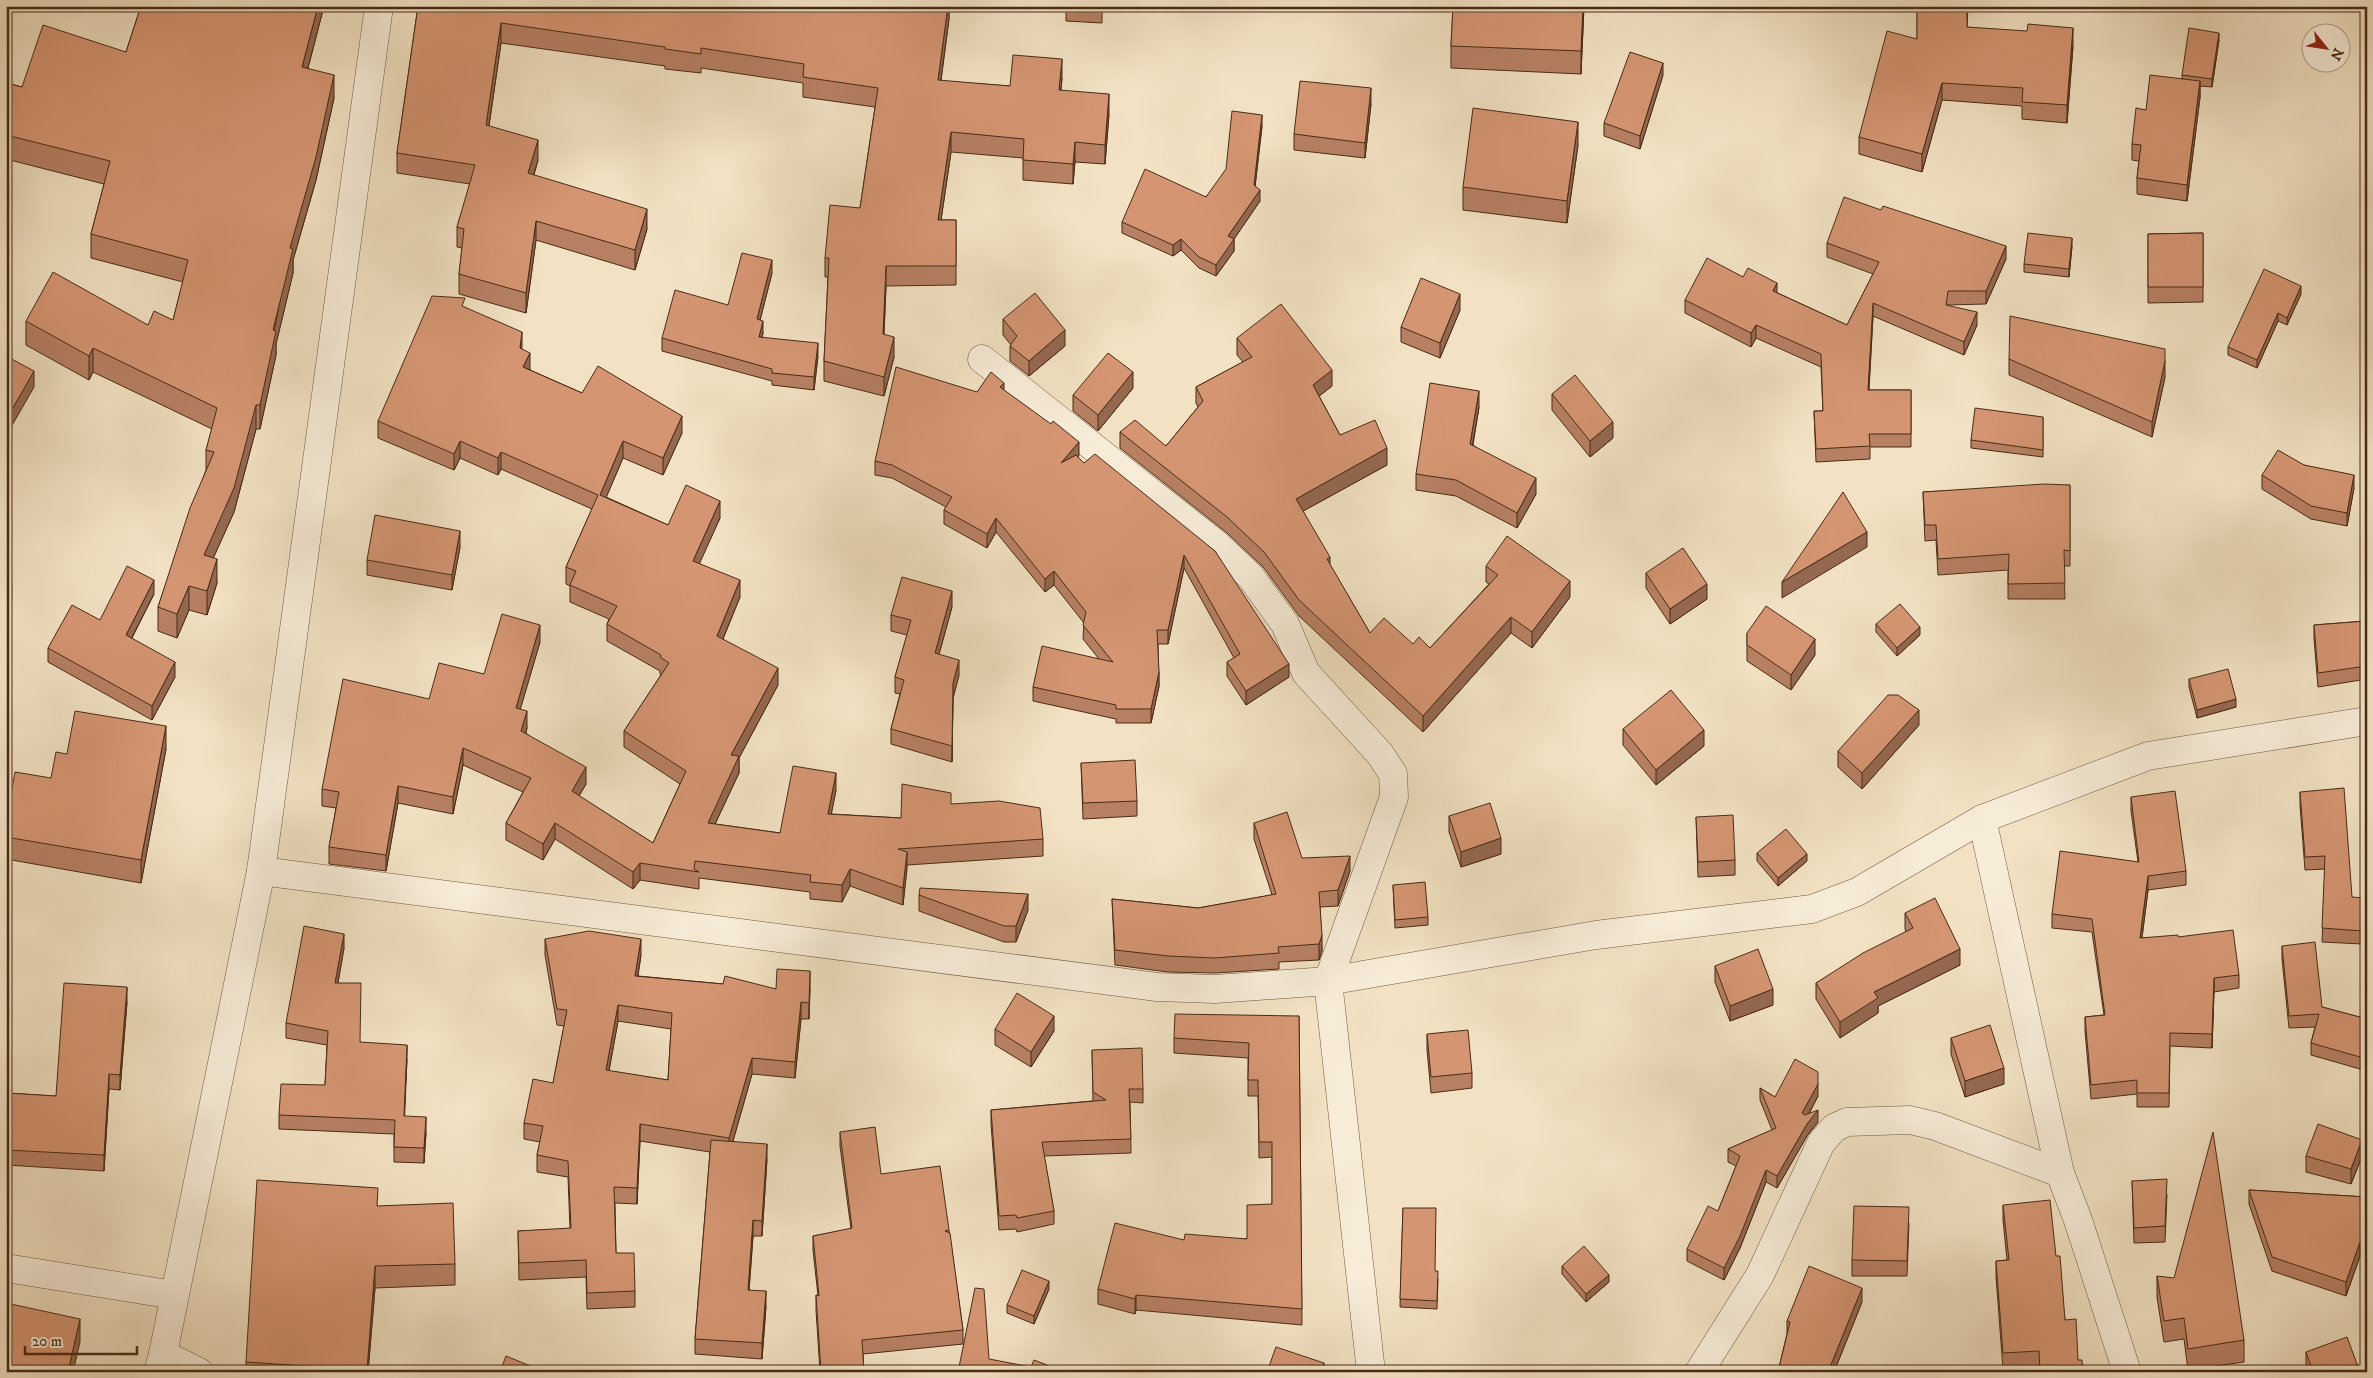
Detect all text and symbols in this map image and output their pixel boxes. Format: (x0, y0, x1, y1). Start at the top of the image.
north arrow (2300, 22, 2350, 72)
text: N (2325, 45, 2347, 64)
scale bar (25, 1323, 138, 1355)
text: 20 m (32, 1332, 62, 1351)

